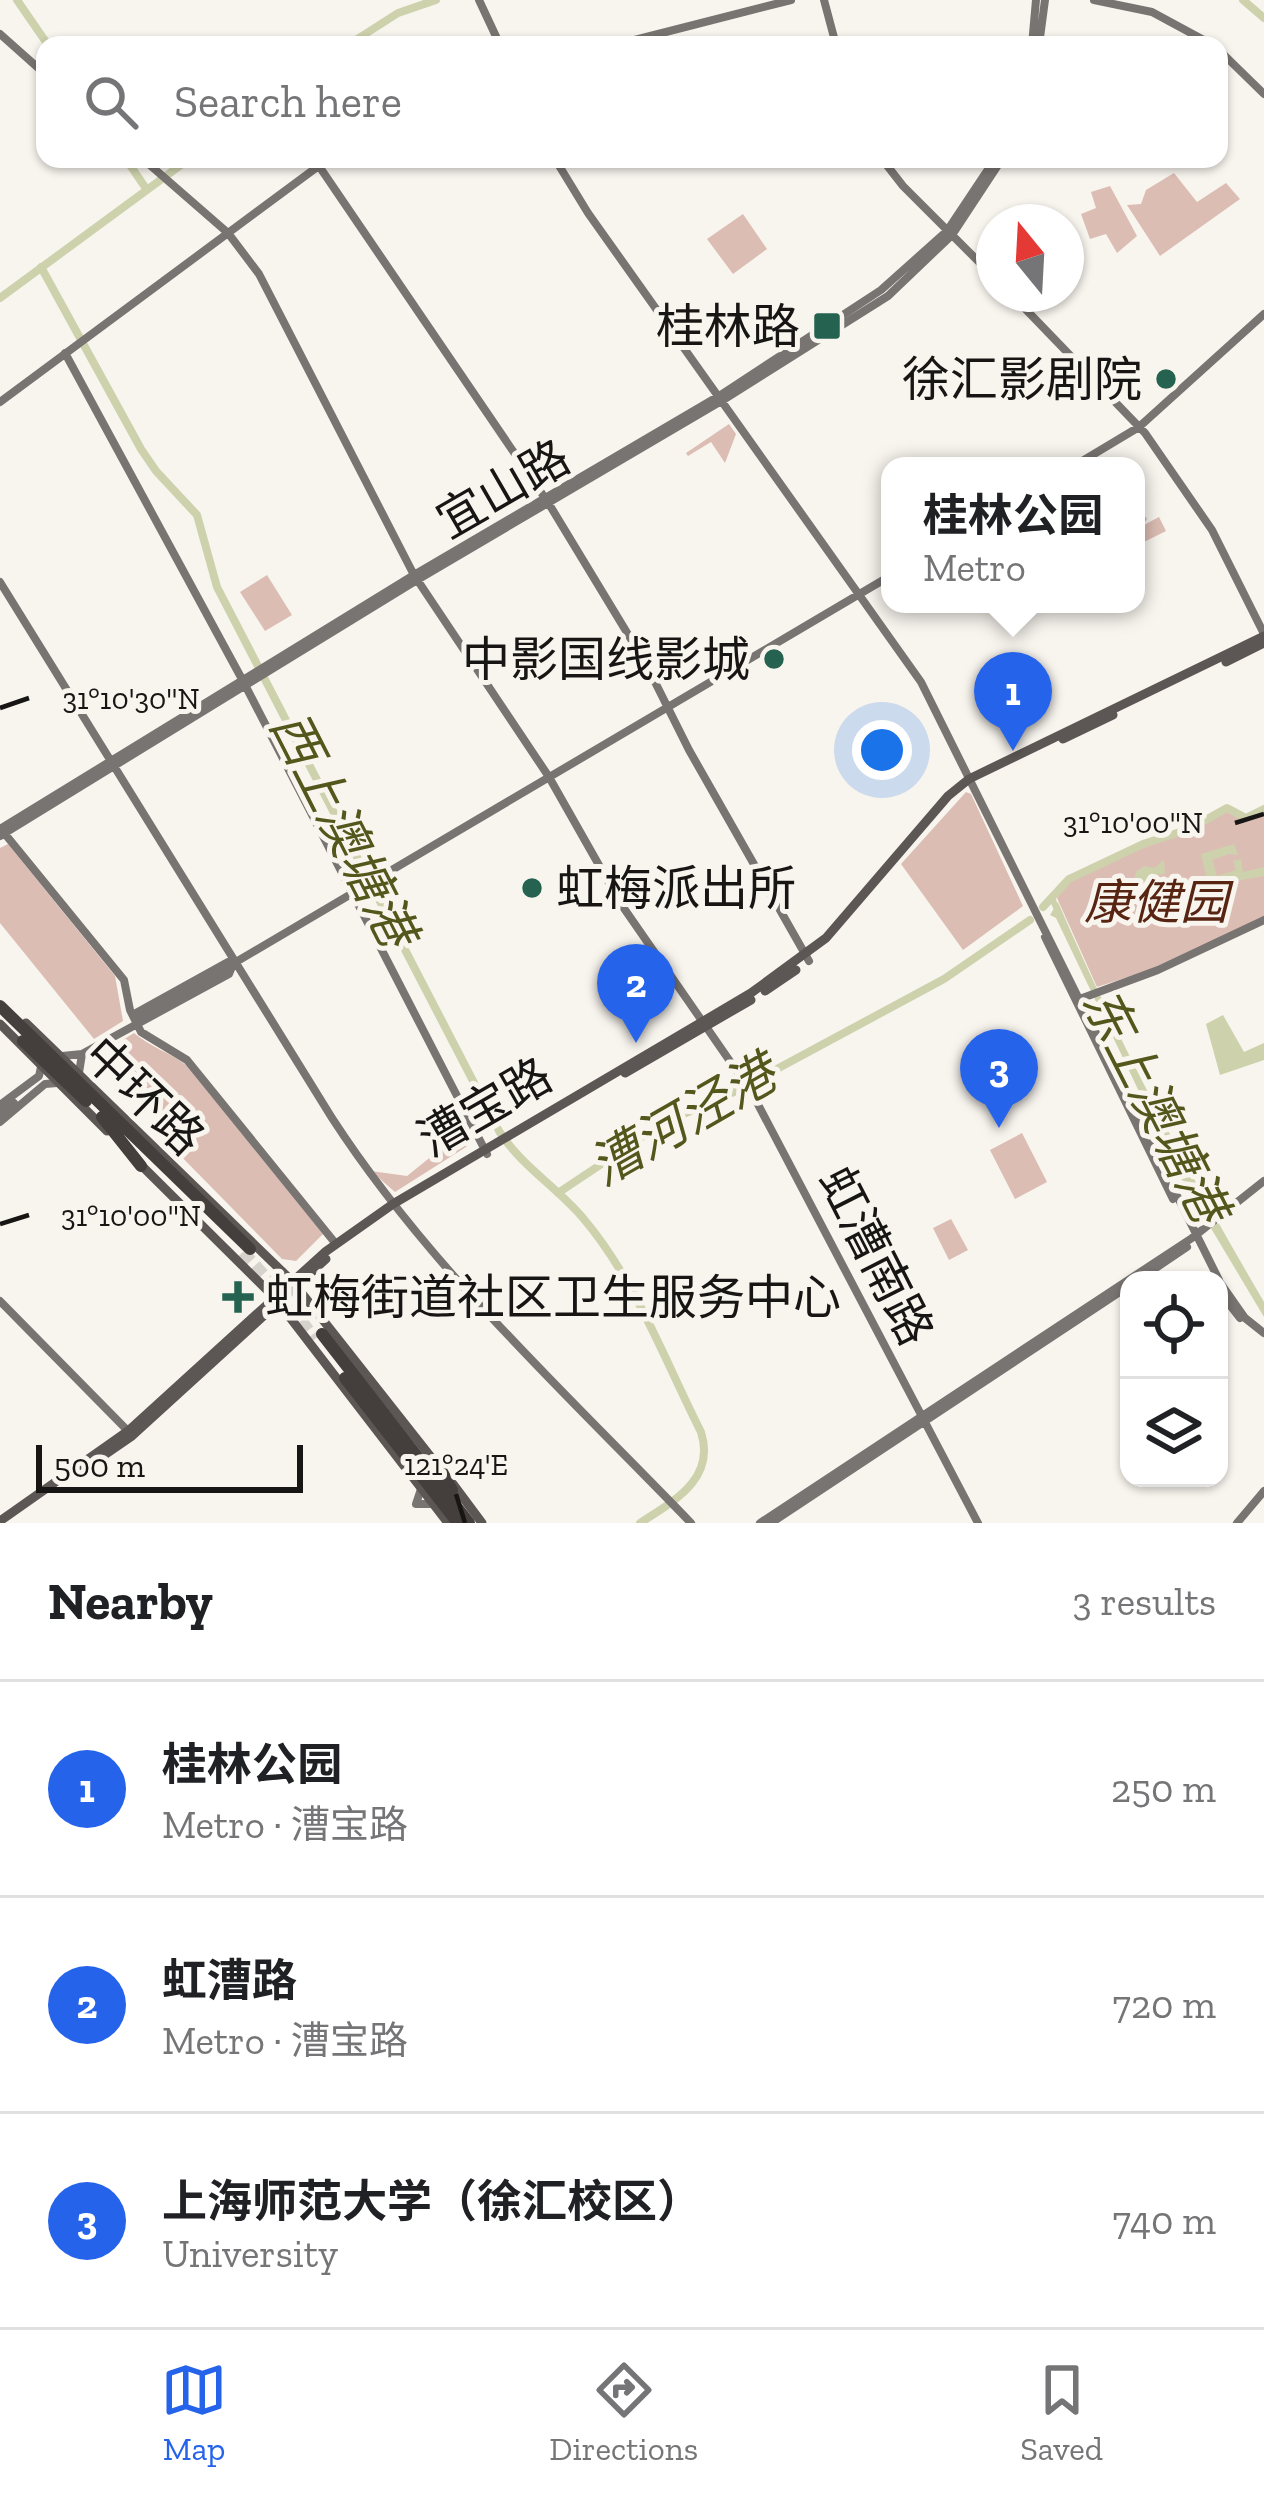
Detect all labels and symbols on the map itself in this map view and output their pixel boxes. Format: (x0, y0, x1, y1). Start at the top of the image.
north arrow (976, 204, 1084, 312)
place label: 桂林路 (656, 298, 800, 355)
marker: 桂林路 (811, 310, 843, 342)
place label: 徐汇影剧院 (902, 351, 1142, 408)
marker: 徐汇影剧院 (1153, 366, 1179, 392)
street label: 宜山路 (426, 428, 580, 550)
place label: 中影国线影城 (462, 631, 750, 688)
marker: 中影国线影城 (761, 646, 787, 672)
pin: 1 (974, 652, 1052, 751)
text: 31°10'30"N (62, 681, 200, 717)
water label: 西上澳塘港 (258, 702, 431, 962)
your location (852, 720, 912, 780)
text: 31°10'00"N (1063, 805, 1203, 841)
place label: 虹梅派出所 (556, 860, 796, 917)
park label: 康健园 (1084, 874, 1234, 931)
marker: 虹梅派出所 (519, 875, 545, 901)
pin: 2 (597, 944, 675, 1043)
water label: 东上澳塘港 (1070, 978, 1243, 1238)
street label: 中环路 (72, 1025, 216, 1167)
pin: 3 (960, 1029, 1038, 1128)
water label: 漕河泾港 (579, 1040, 792, 1197)
street label: 漕宝路 (408, 1046, 562, 1168)
street label: 虹漕南路 (807, 1158, 945, 1354)
text: 31°10'00"N (61, 1198, 201, 1234)
place label: 虹梅街道社区卫生服务中心 (265, 1269, 841, 1326)
marker: 虹梅街道社区卫生服务中心 (222, 1281, 254, 1313)
scale bar (36, 1439, 303, 1492)
text: 121°24'E (404, 1447, 508, 1483)

